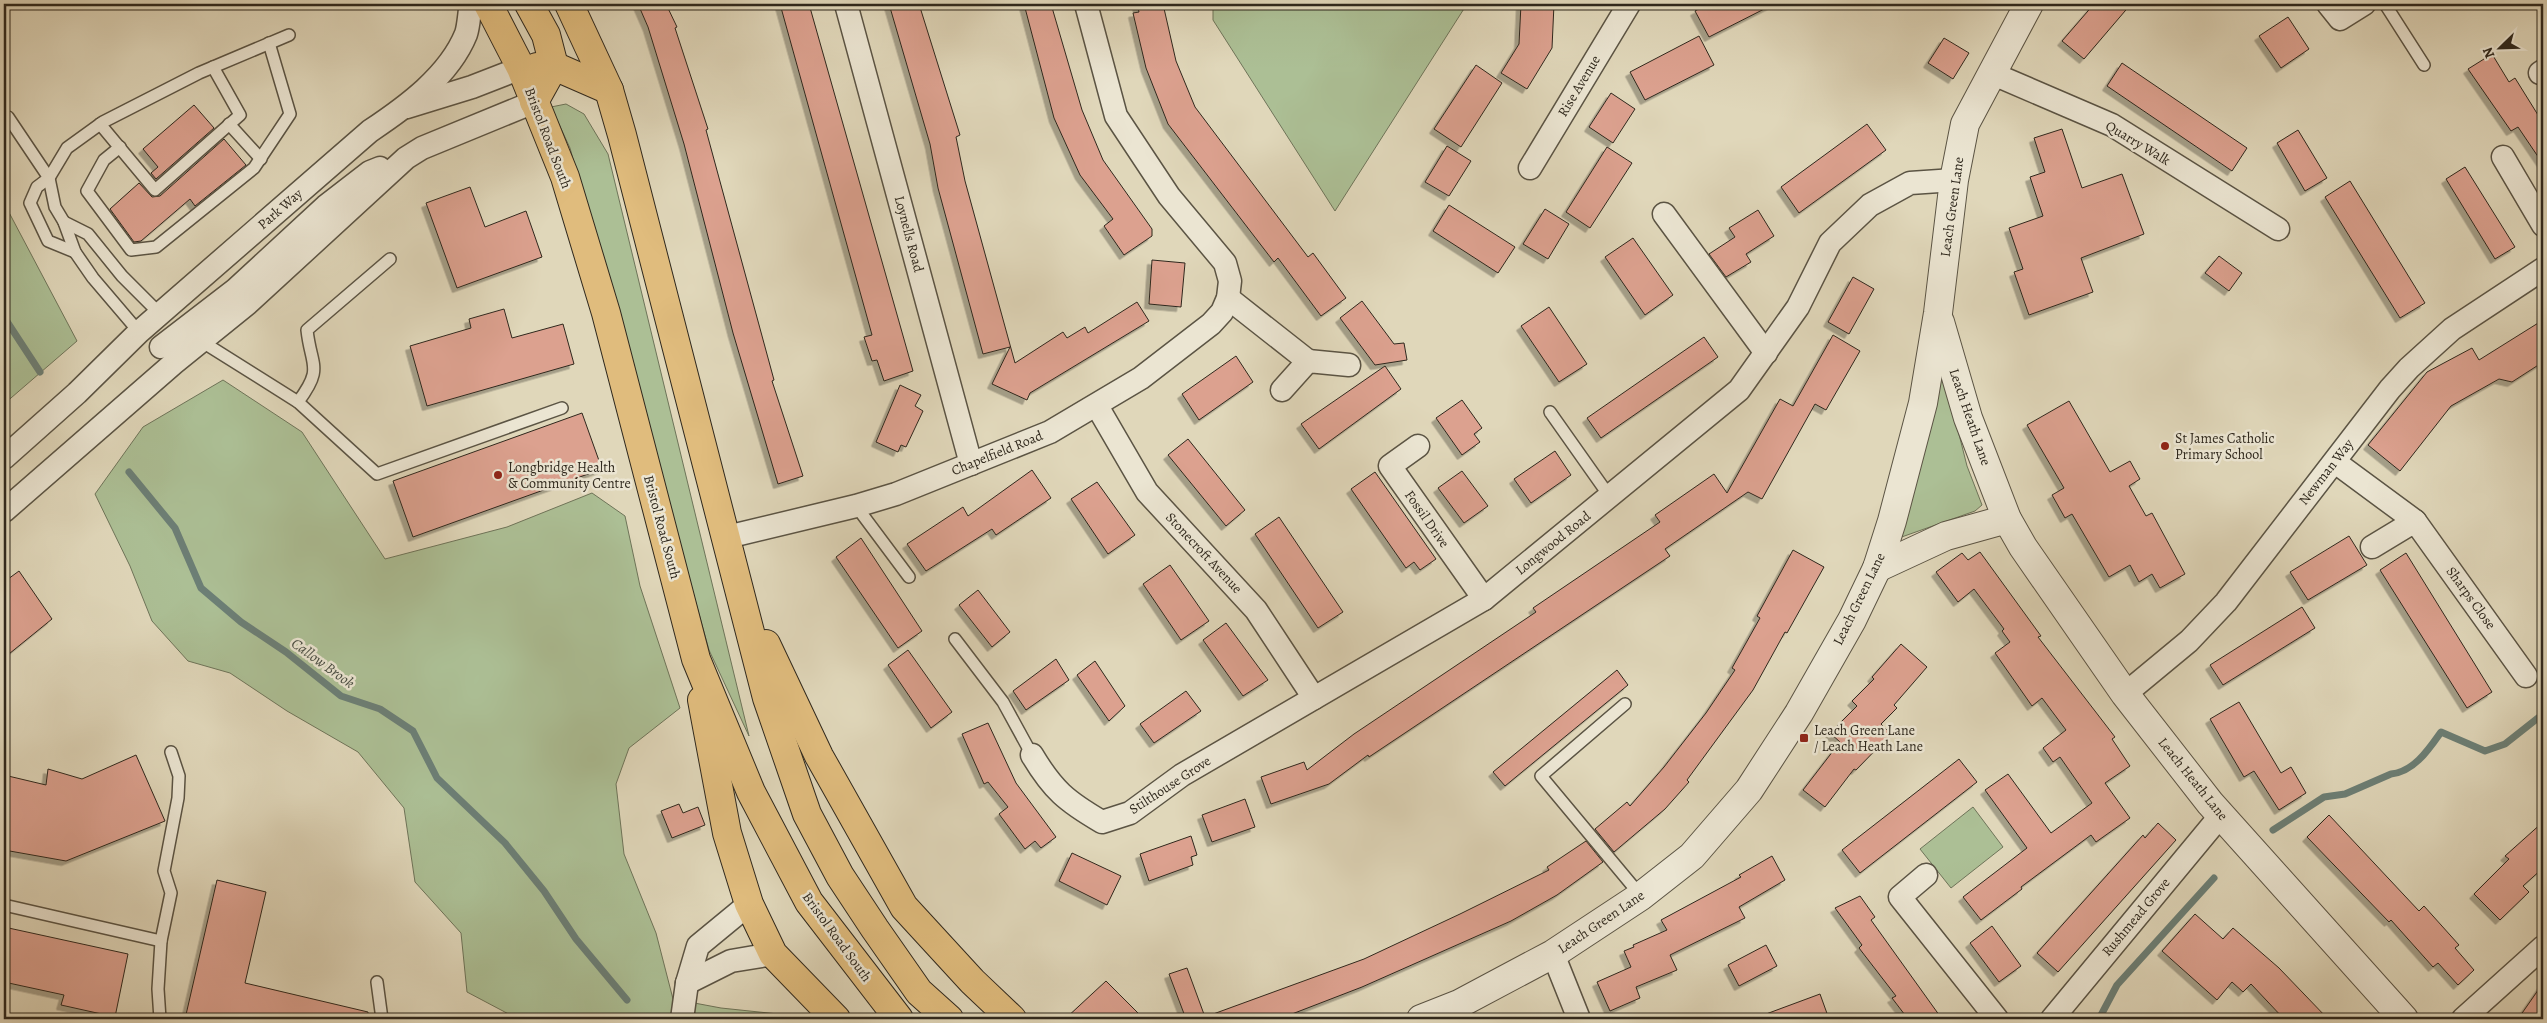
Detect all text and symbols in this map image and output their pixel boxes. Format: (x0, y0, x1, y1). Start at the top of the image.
north arrow (2474, 22, 2524, 72)
text: N (2478, 44, 2499, 61)
street label: Rise Avenue (1553, 52, 1605, 120)
street label: Bristol Road South (520, 85, 576, 192)
street label: Quarry Walk (2102, 116, 2174, 170)
street label: Leach Green Lane (1936, 156, 1968, 258)
street label: Park Way (254, 184, 307, 234)
street label: Loynells Road (890, 194, 928, 275)
street label: Leach Heath Lane (1944, 366, 1996, 468)
street label: Chapelfield Road (948, 426, 1046, 480)
place label: St James Catholic Primary School (2175, 429, 2275, 464)
street label: Newman Way (2294, 434, 2358, 509)
marker: St James Catholic Primary School (2159, 440, 2171, 452)
place label: Longbridge Health & Community Centre (508, 458, 631, 493)
marker: Longbridge Health & Community Centre (492, 469, 504, 481)
street label: Bristol Road South (639, 473, 685, 581)
street label: Fossil Drive (1400, 486, 1454, 552)
street label: Longwood Road (1511, 506, 1595, 579)
street label: Stonecroft Avenue (1161, 508, 1247, 598)
street label: Leach Green Lane (1828, 549, 1890, 649)
street label: Sharps Close (2442, 563, 2500, 633)
water label: Callow Brook (287, 633, 359, 693)
place label: Leach Green Lane / Leach Heath Lane (1814, 721, 1923, 756)
marker: Leach Green Lane / Leach Heath Lane (1798, 732, 1810, 744)
street label: Leach Heath Lane (2154, 734, 2232, 824)
street label: Stilthouse Grove (1125, 751, 1215, 819)
street label: Rushmead Grove (2098, 874, 2174, 960)
street label: Leach Green Lane (1554, 886, 1648, 958)
street label: Bristol Road South (798, 888, 876, 986)

